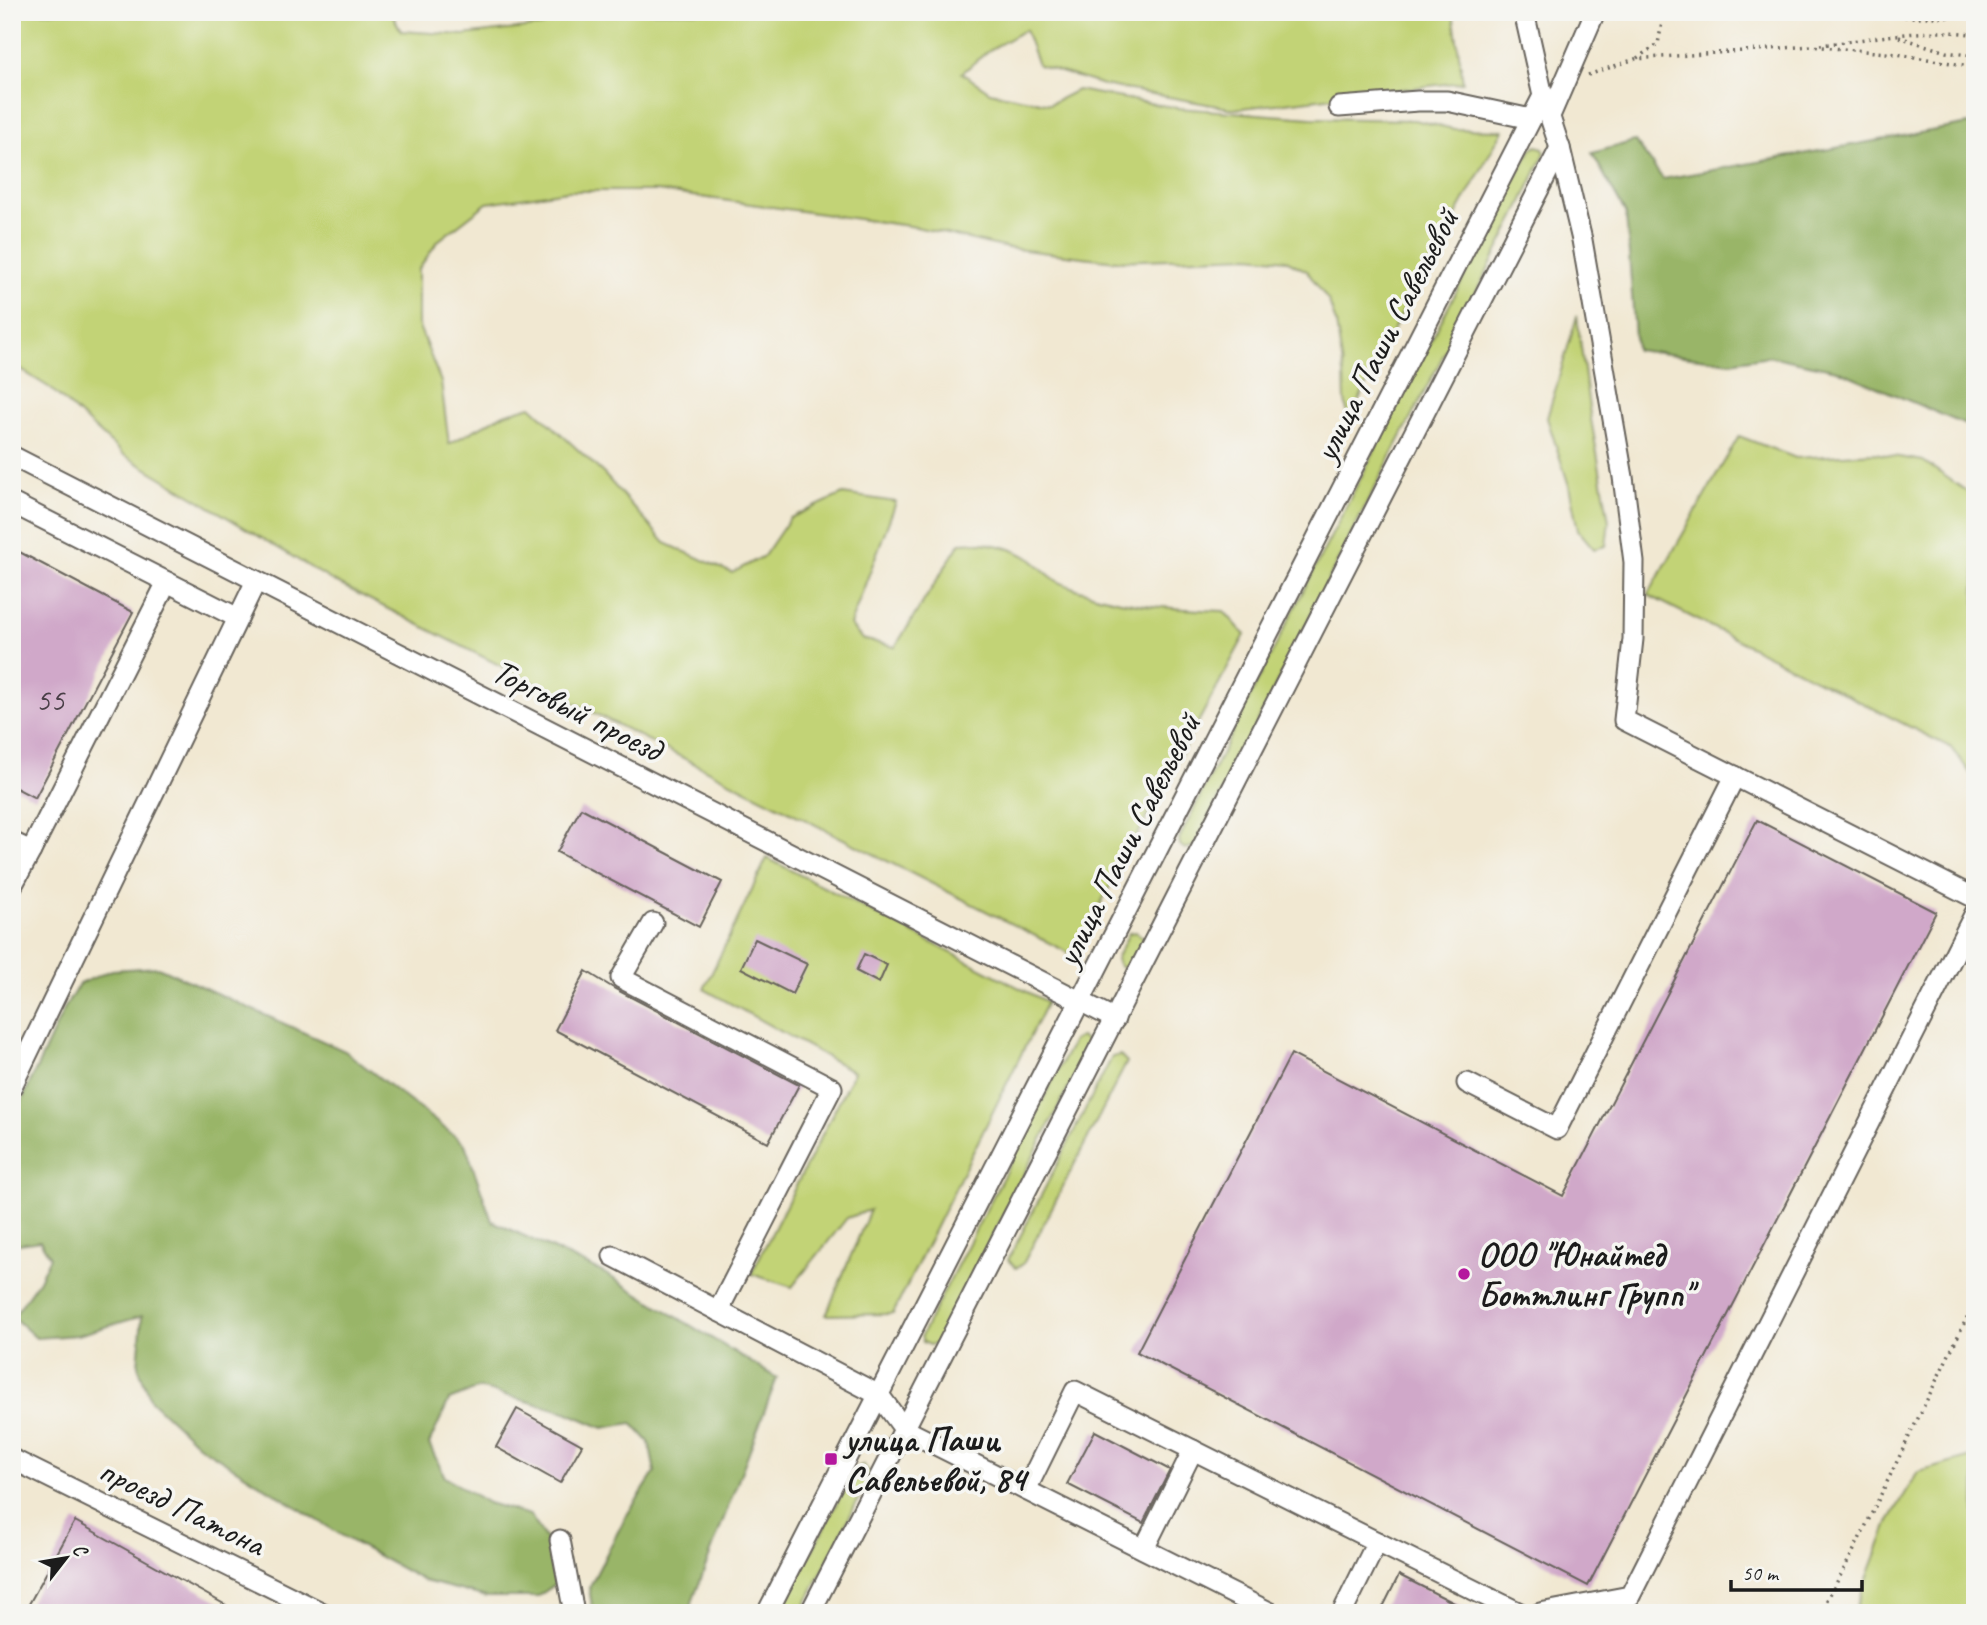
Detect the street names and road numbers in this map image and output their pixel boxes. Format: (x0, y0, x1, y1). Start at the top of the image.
street label: улица Паши Савельевой (1302, 199, 1470, 471)
street label: Торговый проезд (484, 648, 673, 774)
street label: улица Паши Савельевой (1044, 704, 1212, 976)
street label: проезд Патона (92, 1448, 274, 1567)

